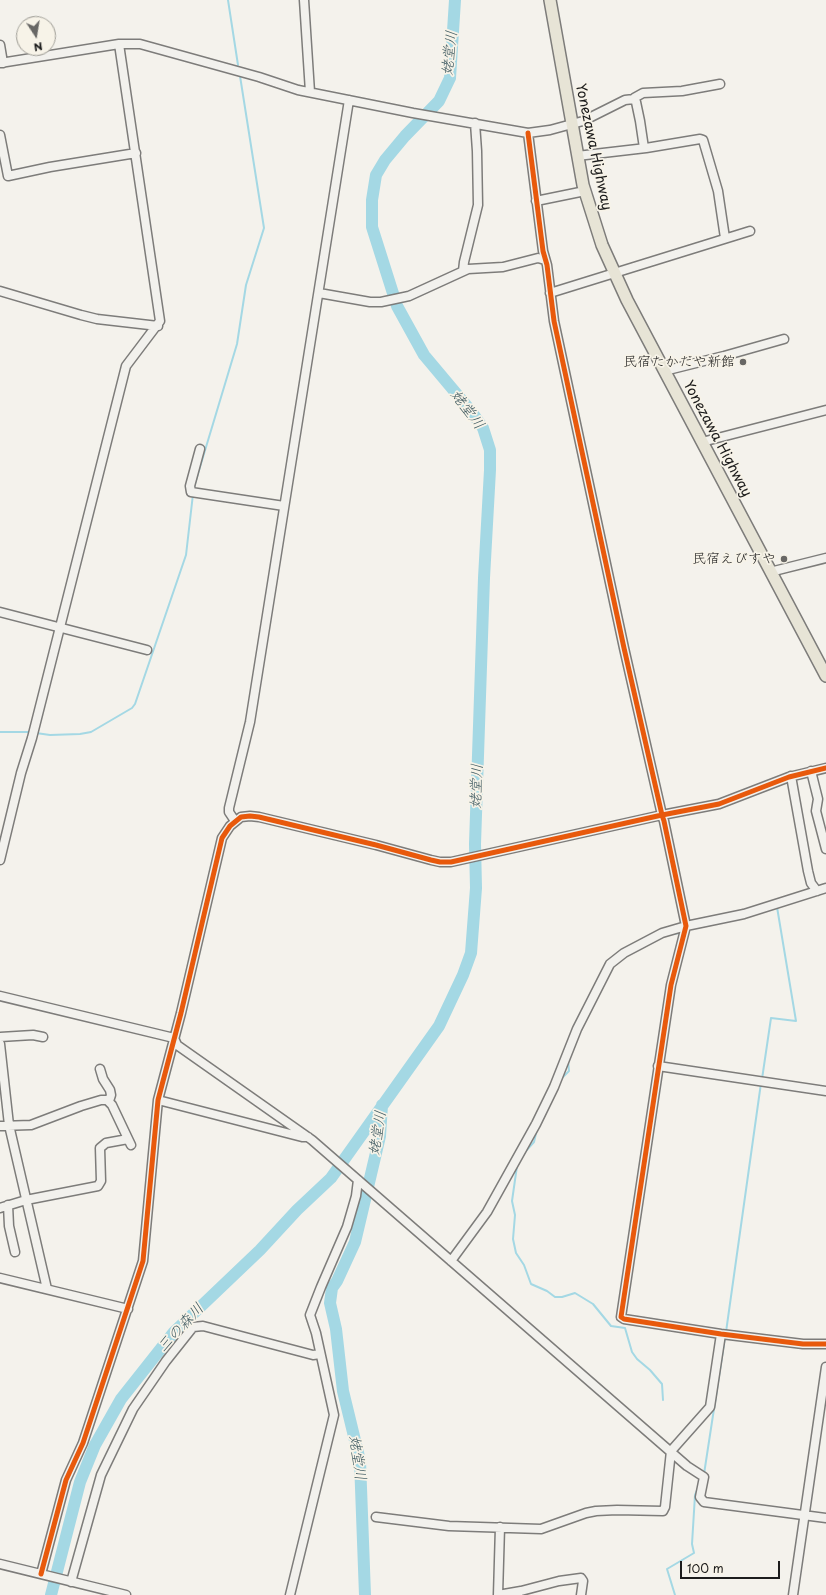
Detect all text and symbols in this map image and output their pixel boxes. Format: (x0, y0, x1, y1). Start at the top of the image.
north arrow (16, 16, 56, 56)
water label: 姥堂川 (439, 30, 461, 76)
text: N (32, 38, 44, 56)
street label: Yonezawa Highway (571, 82, 615, 212)
place label: 民宿たかだや新館 (623, 354, 735, 370)
marker: 民宿たかだや新館 (738, 357, 748, 367)
street label: Yonezawa Highway (679, 378, 755, 500)
water label: 姥堂川 (446, 387, 488, 433)
place label: 民宿えびすや (692, 551, 776, 567)
marker: 民宿えびすや (779, 554, 789, 564)
water label: 姥堂川 (467, 763, 487, 809)
water label: 姥堂川 (366, 1109, 390, 1157)
water label: 三の森川 (154, 1300, 208, 1356)
water label: 姥堂川 (345, 1434, 369, 1482)
scale bar (682, 1553, 782, 1579)
text: 100 m (687, 1559, 724, 1577)

